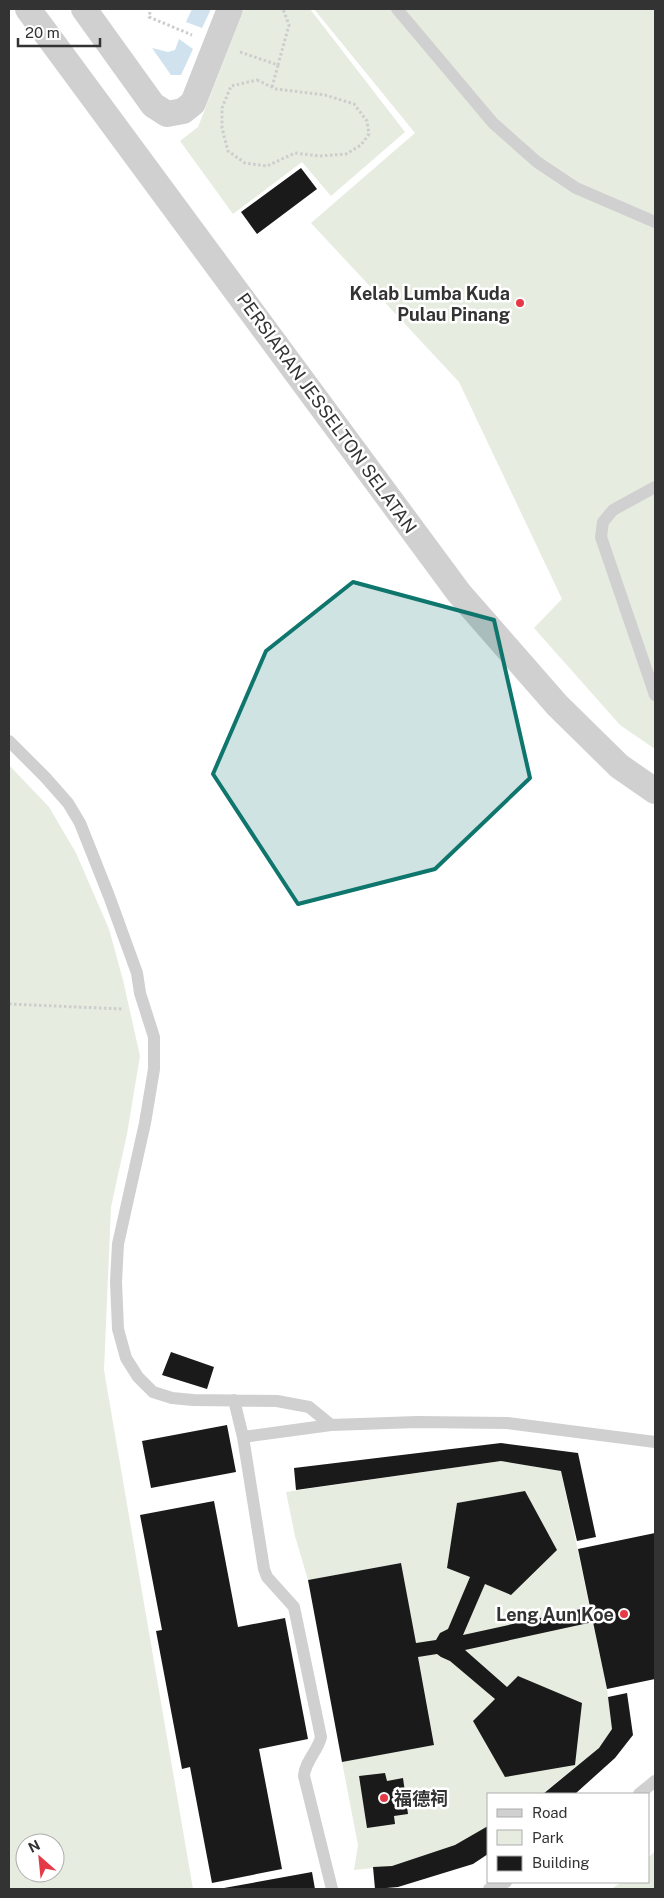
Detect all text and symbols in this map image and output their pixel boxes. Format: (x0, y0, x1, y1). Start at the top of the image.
scale bar (18, 15, 100, 47)
text: 20 m (25, 24, 60, 41)
place label: Kelab Lumba Kuda Pulau Pinang (350, 283, 510, 325)
street label: PERSIARAN JESSELTON SELATAN (233, 289, 421, 537)
marker: Kelab Lumba Kuda Pulau Pinang (514, 297, 526, 309)
place label: Leng Aun Koe (496, 1604, 614, 1625)
marker: Leng Aun Koe (618, 1608, 630, 1620)
place label: 福德祠 (394, 1788, 448, 1809)
marker: 福德祠 (378, 1792, 390, 1804)
legend (487, 1793, 649, 1883)
text: Road (532, 1804, 568, 1821)
text: Park (532, 1829, 564, 1846)
north arrow (15, 1833, 65, 1883)
text: N (26, 1837, 43, 1856)
text: Building (532, 1854, 590, 1871)

